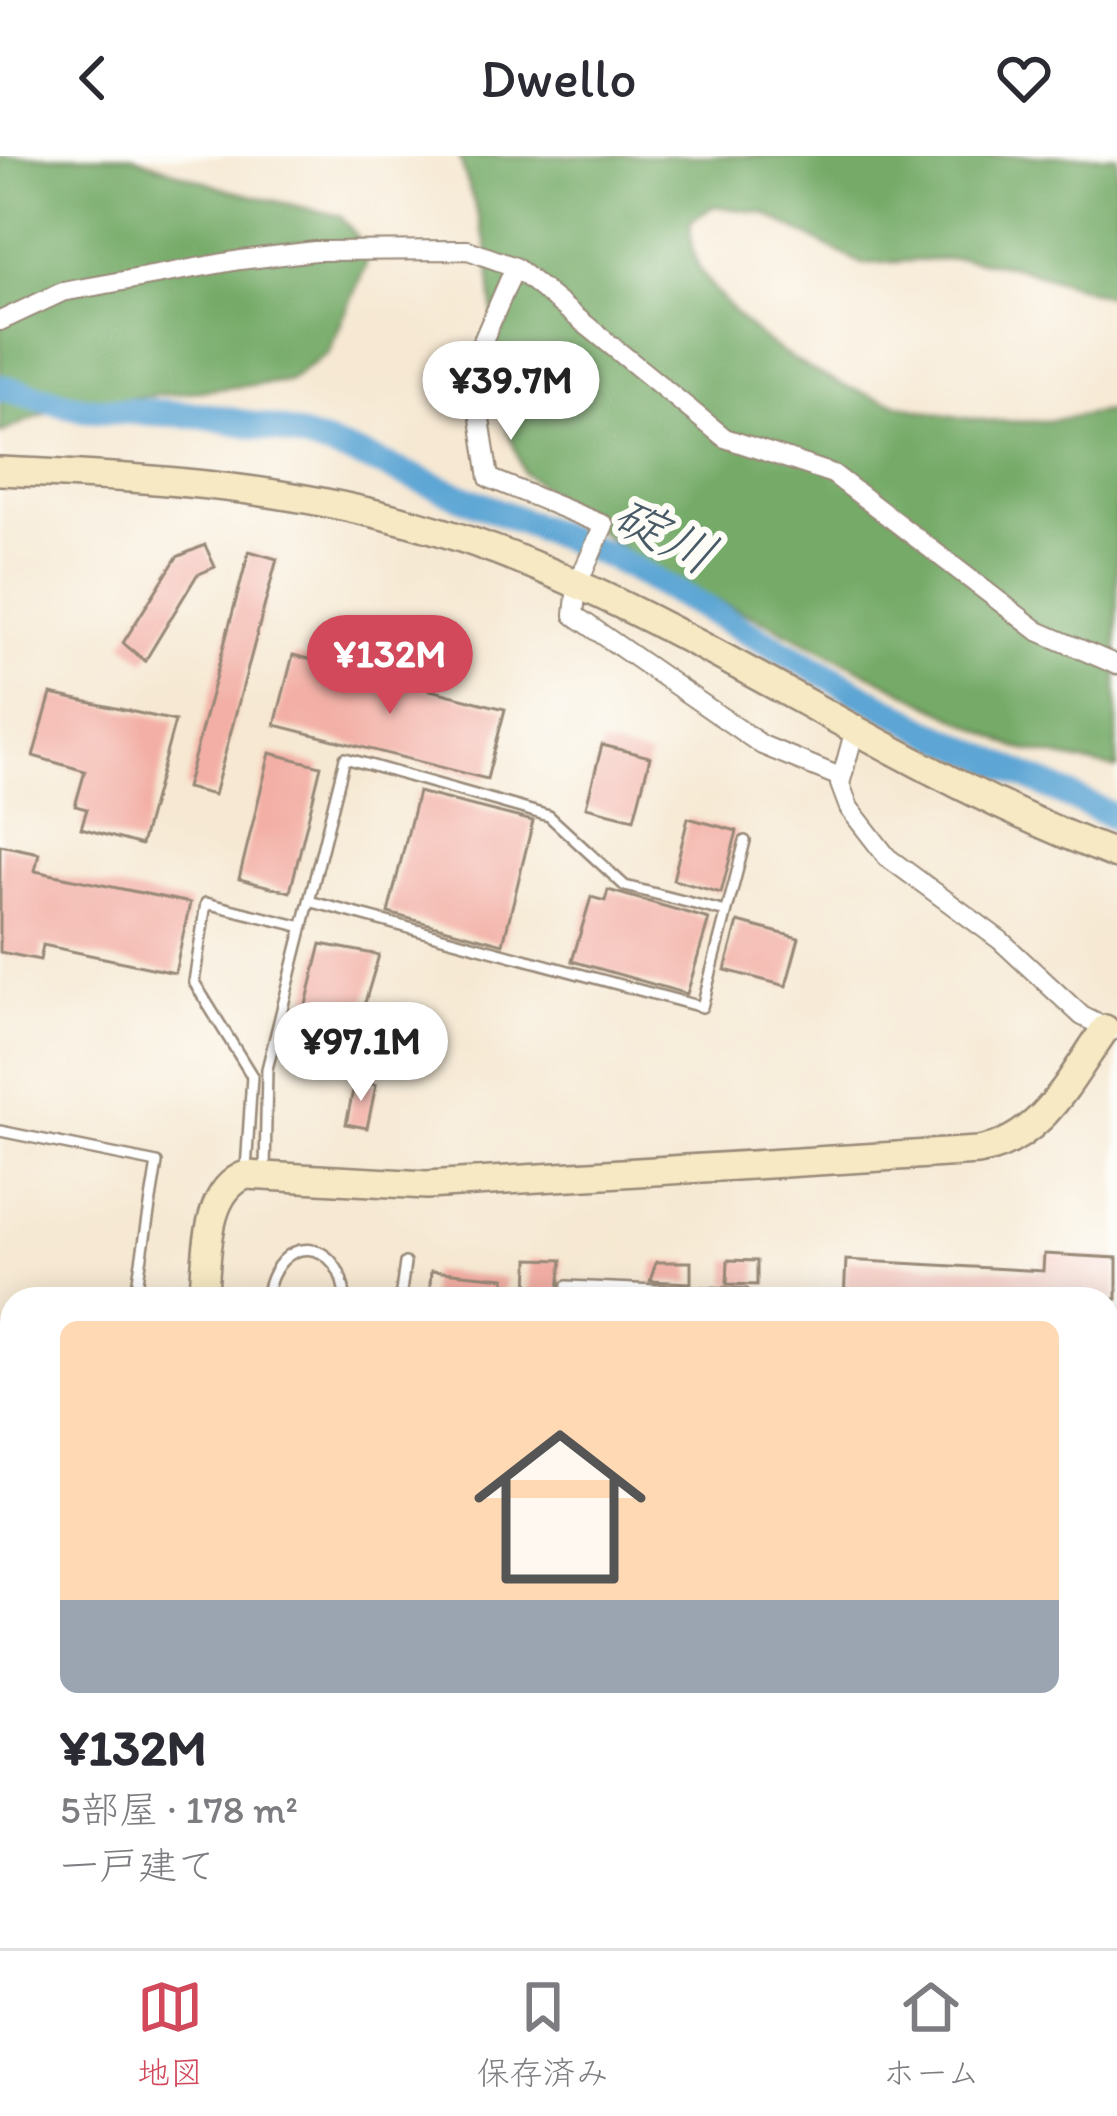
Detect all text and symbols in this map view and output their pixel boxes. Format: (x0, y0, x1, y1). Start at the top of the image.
icon: back (60, 45, 126, 111)
icon: heart (991, 45, 1057, 111)
text: Dwello (480, 46, 637, 111)
pin: ¥39.7M (413, 341, 609, 443)
text: ¥39.7M (449, 356, 573, 403)
water label: 碇川 (602, 481, 728, 588)
pin: ¥132M (306, 615, 474, 717)
text: ¥132M (334, 630, 446, 677)
pin: ¥97.1M (263, 1002, 459, 1104)
text: ¥97.1M (301, 1017, 421, 1064)
icon: home (452, 1399, 668, 1615)
text: ¥132M (60, 1717, 207, 1778)
text: 5部屋 · 178 m² (60, 1786, 298, 1833)
text: 一戸建て (60, 1842, 216, 1889)
tab: 地図 (137, 1974, 203, 2094)
tab: 保存済み (477, 1974, 609, 2094)
tab: ホーム (882, 1974, 980, 2094)

